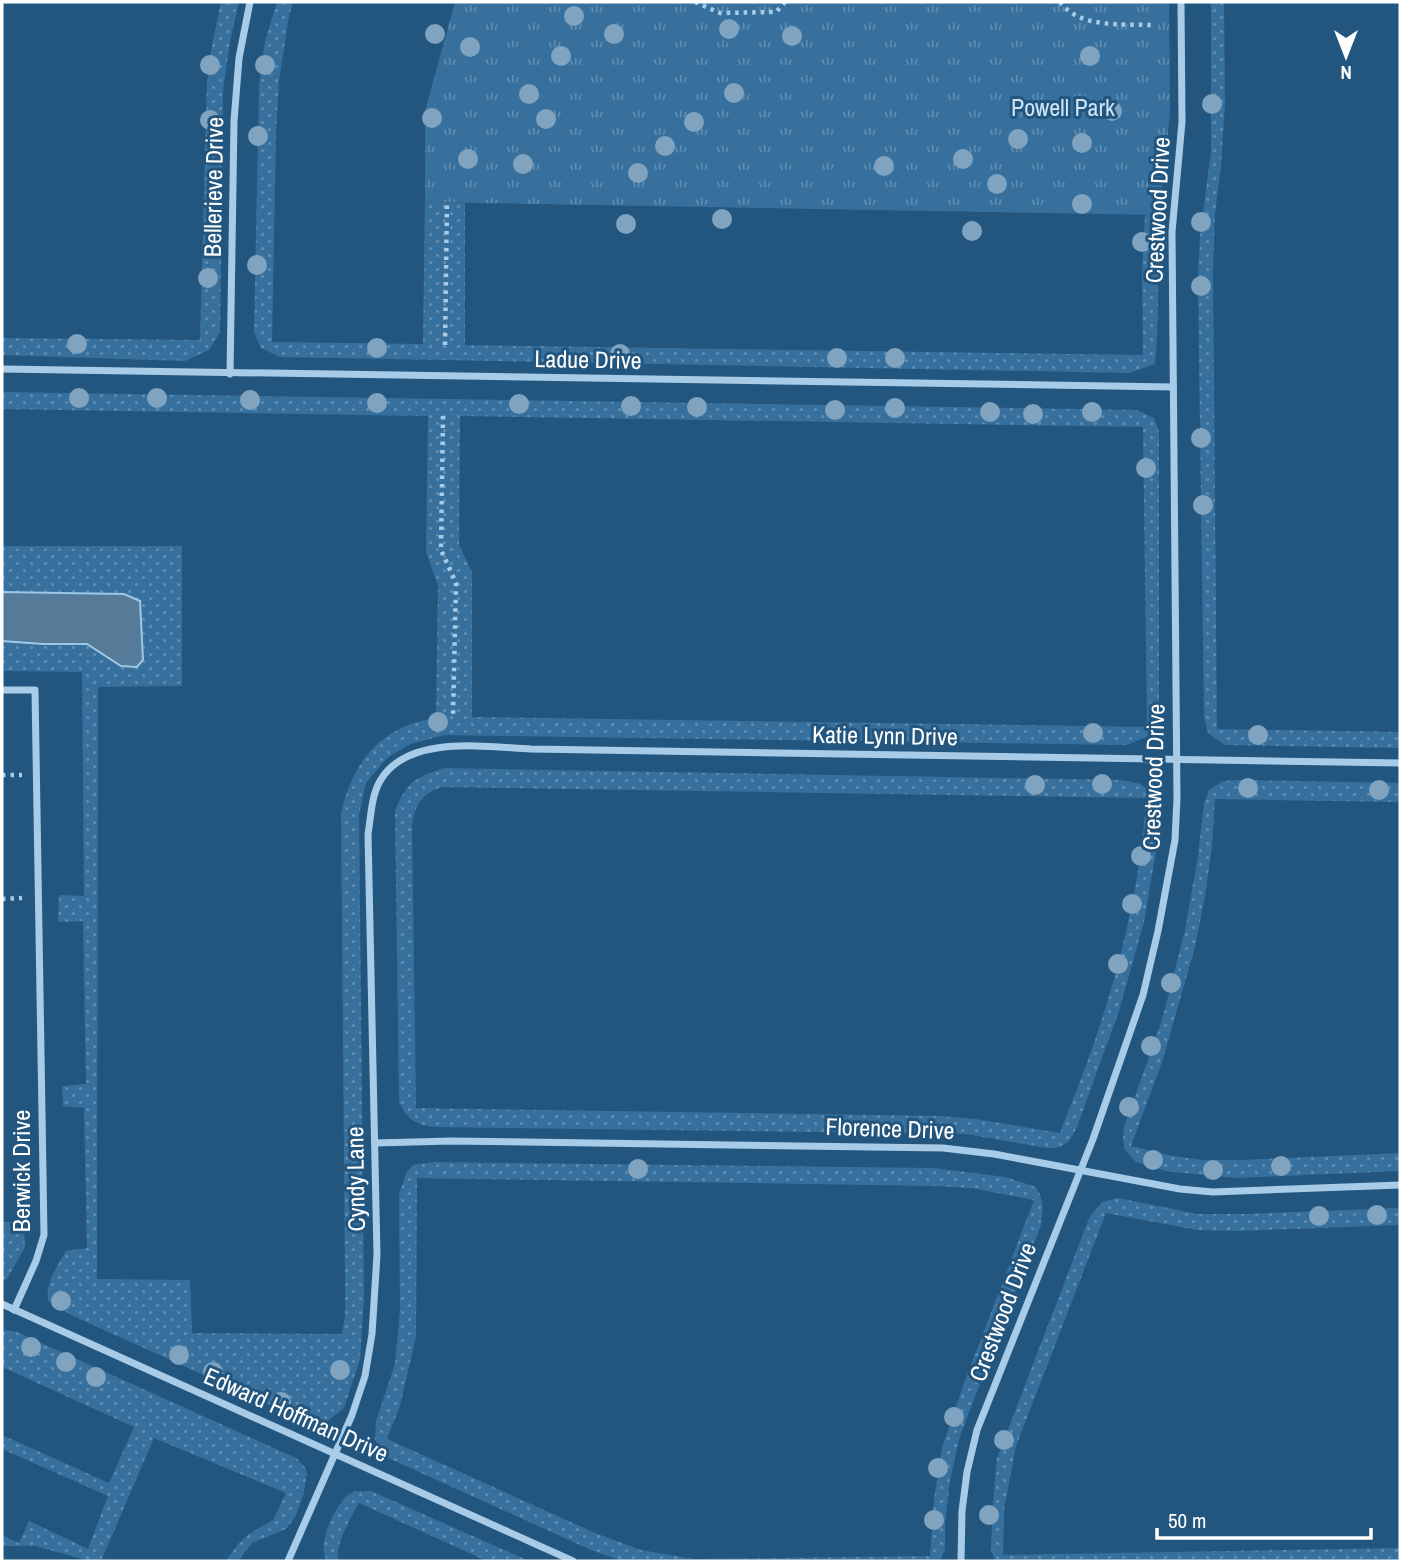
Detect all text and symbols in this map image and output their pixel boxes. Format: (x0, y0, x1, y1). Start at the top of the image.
north arrow (1311, 21, 1381, 91)
text: N (1340, 60, 1352, 86)
park label: Powell Park (1011, 91, 1115, 123)
street label: Bellerieve Drive (196, 117, 230, 257)
street label: Crestwood Drive (1137, 136, 1177, 284)
street label: Ladue Drive (534, 342, 642, 376)
street label: Crestwood Drive (1134, 703, 1172, 851)
street label: Katie Lynn Drive (812, 718, 958, 752)
street label: Berwick Drive (5, 1110, 37, 1232)
street label: Florence Drive (825, 1110, 955, 1146)
street label: Cyndy Lane (338, 1126, 372, 1232)
street label: Crestwood Drive (961, 1238, 1043, 1386)
street label: Edward Hoffman Drive (199, 1359, 394, 1469)
scale bar (1157, 1496, 1370, 1540)
text: 50 m (1168, 1506, 1206, 1535)

